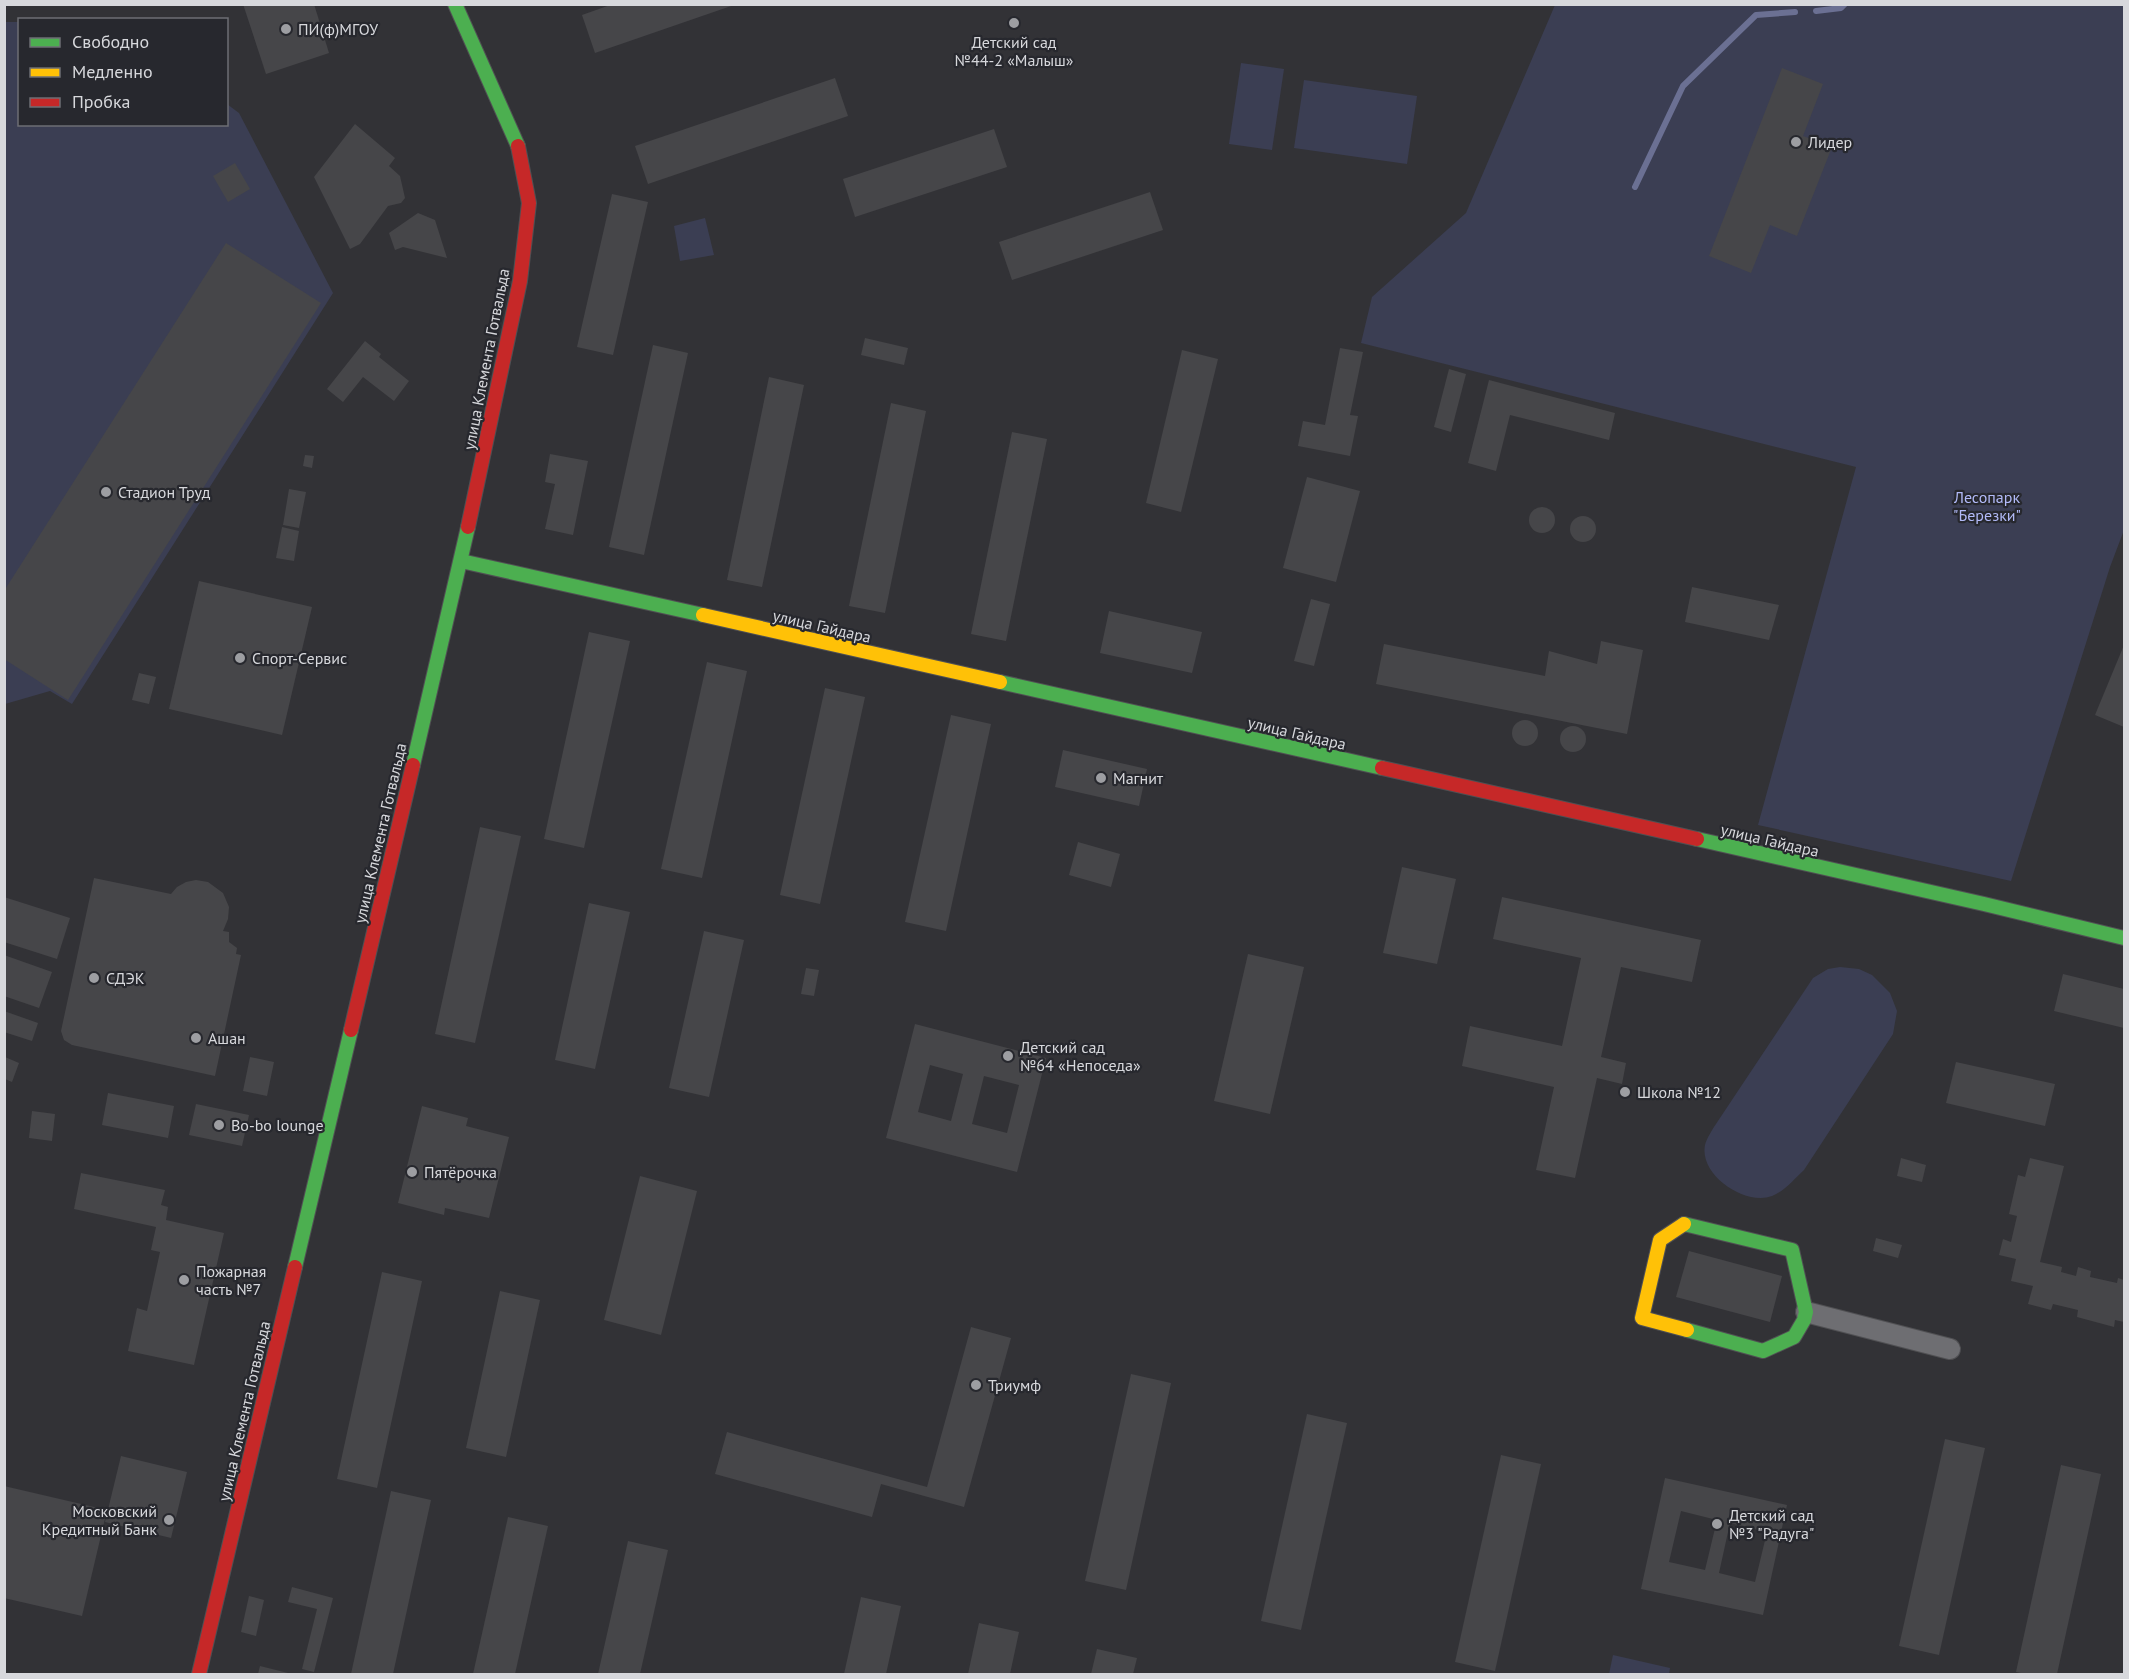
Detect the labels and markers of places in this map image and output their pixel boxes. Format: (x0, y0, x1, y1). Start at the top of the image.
marker: Детский сад №44-2 «Малыш» (1007, 16, 1021, 30)
place label: ПИ(ф)МГОУ (298, 19, 378, 39)
marker: ПИ(ф)МГОУ (279, 22, 293, 36)
place label: Детский сад №44-2 «Малыш» (955, 32, 1074, 70)
place label: Лидер (1807, 132, 1852, 152)
marker: Лидер (1789, 135, 1803, 149)
place label: Стадион Труд (118, 482, 211, 502)
marker: Стадион Труд (99, 485, 113, 499)
place label: Спорт-Сервис (252, 648, 347, 668)
marker: Спорт-Сервис (233, 651, 247, 665)
place label: Магнит (1113, 768, 1164, 788)
marker: Магнит (1094, 771, 1108, 785)
place label: СДЭК (106, 968, 145, 988)
marker: СДЭК (87, 971, 101, 985)
place label: Ашан (208, 1028, 246, 1048)
marker: Ашан (189, 1031, 203, 1045)
place label: Детский сад №64 «Непоседа» (1020, 1037, 1141, 1075)
marker: Детский сад №64 «Непоседа» (1001, 1049, 1015, 1063)
place label: Школа №12 (1637, 1082, 1721, 1102)
marker: Школа №12 (1618, 1085, 1632, 1099)
place label: Bo-bo lounge (231, 1115, 324, 1135)
marker: Bo-bo lounge (212, 1118, 226, 1132)
place label: Пятёрочка (424, 1162, 497, 1182)
marker: Пятёрочка (405, 1165, 419, 1179)
place label: Пожарная часть №7 (196, 1261, 266, 1299)
marker: Пожарная часть №7 (177, 1273, 191, 1287)
place label: Триумф (988, 1375, 1041, 1395)
marker: Триумф (969, 1378, 983, 1392)
place label: Московский Кредитный Банк (42, 1501, 157, 1539)
place label: Детский сад №3 "Радуга" (1729, 1505, 1814, 1543)
marker: Московский Кредитный Банк (162, 1513, 176, 1527)
marker: Детский сад №3 "Радуга" (1710, 1517, 1724, 1531)

